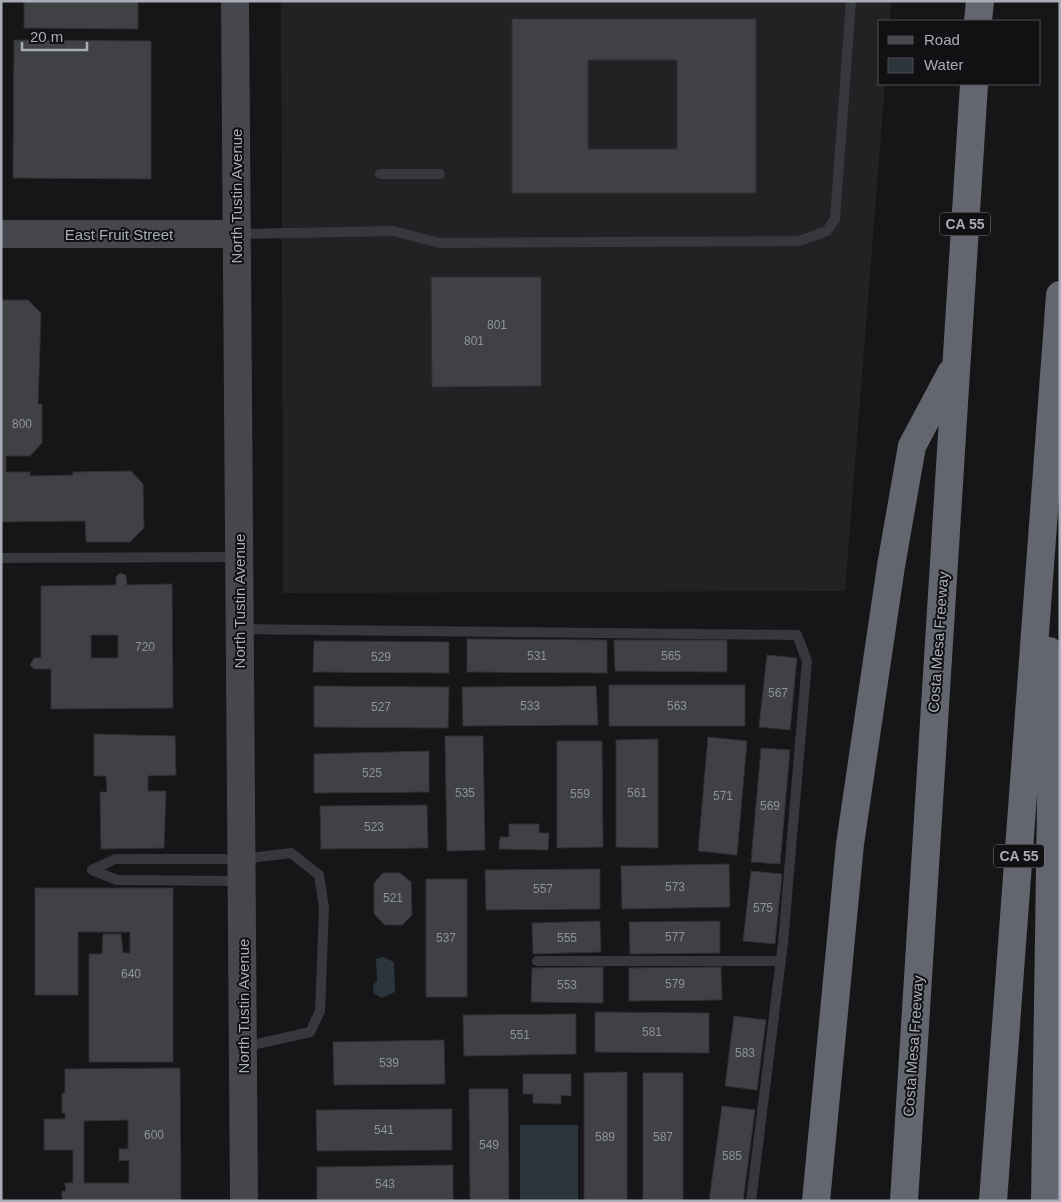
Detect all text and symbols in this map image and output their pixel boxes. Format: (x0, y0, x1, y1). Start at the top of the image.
scale bar (22, 20, 88, 52)
legend (878, 20, 1041, 85)
text: 20 m (30, 28, 63, 45)
text: Road (924, 31, 960, 48)
text: Water (924, 56, 963, 73)
street label: North Tustin Avenue (228, 129, 245, 263)
road number: CA 55 (940, 212, 990, 235)
street label: East Fruit Street (65, 226, 174, 243)
house number: 801 (487, 318, 507, 332)
house number: 801 (464, 334, 484, 348)
house number: 800 (12, 417, 32, 431)
street label: North Tustin Avenue (231, 534, 248, 668)
street label: Costa Mesa Freeway (925, 570, 951, 713)
house number: 720 (135, 640, 155, 654)
house number: 531 (527, 649, 547, 663)
house number: 565 (661, 649, 681, 663)
house number: 529 (371, 650, 391, 664)
house number: 567 (768, 686, 788, 700)
house number: 533 (520, 699, 540, 713)
house number: 563 (667, 699, 687, 713)
house number: 527 (371, 700, 391, 714)
house number: 525 (362, 766, 382, 780)
house number: 535 (455, 786, 475, 800)
house number: 561 (627, 786, 647, 800)
house number: 559 (570, 787, 590, 801)
house number: 571 (713, 789, 733, 803)
house number: 569 (760, 799, 780, 813)
house number: 523 (364, 820, 384, 834)
road number: CA 55 (994, 844, 1044, 868)
house number: 573 (665, 880, 685, 894)
house number: 557 (533, 882, 553, 896)
house number: 521 (383, 891, 403, 905)
house number: 575 (753, 901, 773, 915)
house number: 577 (665, 930, 685, 944)
house number: 537 (436, 931, 456, 945)
house number: 555 (557, 931, 577, 945)
street label: North Tustin Avenue (235, 939, 252, 1073)
house number: 640 (121, 967, 141, 981)
street label: Costa Mesa Freeway (900, 974, 926, 1117)
house number: 579 (665, 977, 685, 991)
house number: 553 (557, 978, 577, 992)
house number: 581 (642, 1025, 662, 1039)
house number: 551 (510, 1028, 530, 1042)
house number: 583 (735, 1046, 755, 1060)
house number: 539 (379, 1056, 399, 1070)
house number: 541 (374, 1123, 394, 1137)
house number: 600 (144, 1128, 164, 1142)
house number: 589 (595, 1130, 615, 1144)
house number: 587 (653, 1130, 673, 1144)
house number: 549 (479, 1138, 499, 1152)
house number: 585 (722, 1149, 742, 1163)
house number: 543 (375, 1177, 395, 1191)

